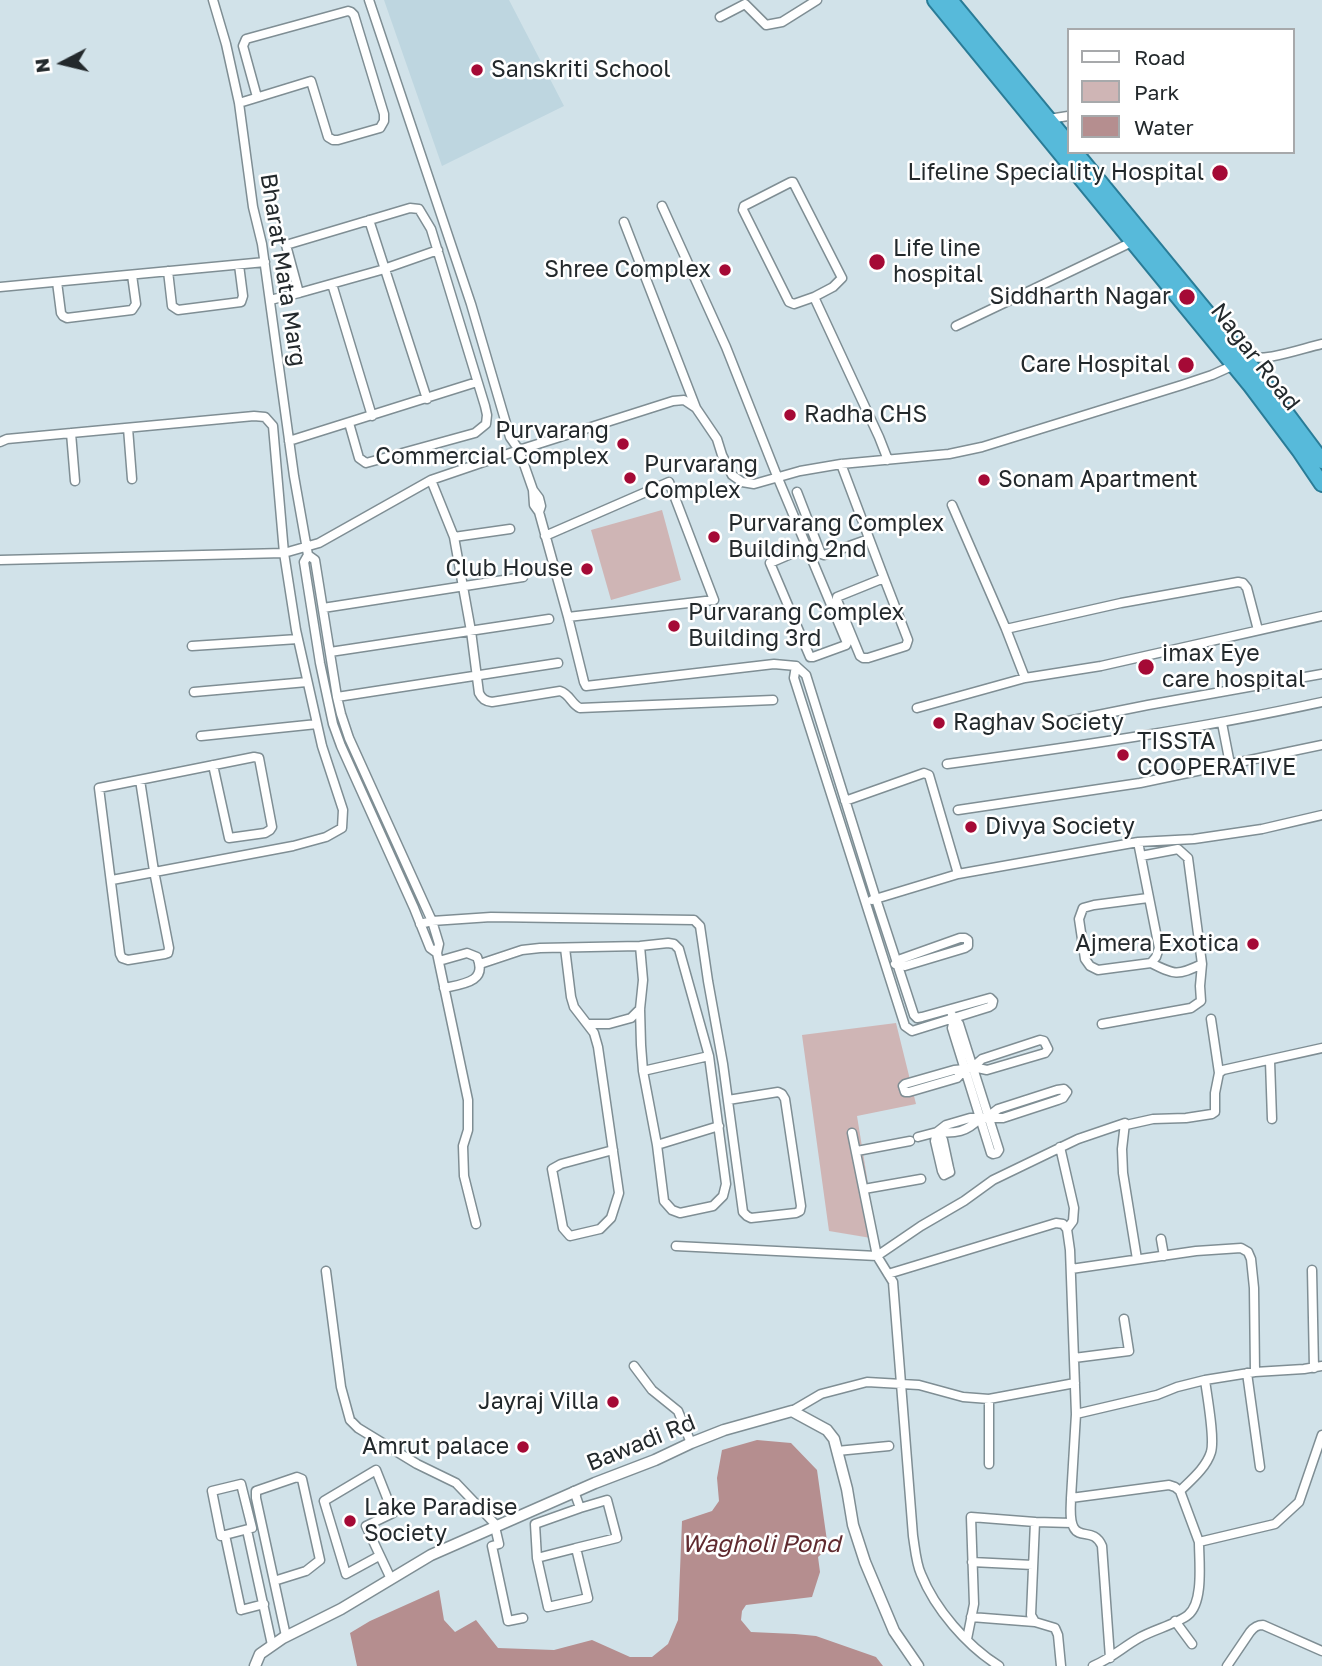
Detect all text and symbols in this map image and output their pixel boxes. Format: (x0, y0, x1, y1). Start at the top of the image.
north arrow (28, 28, 98, 98)
legend (1066, 28, 1294, 154)
text: Road (1134, 44, 1185, 70)
place label: Sanskriti School (491, 56, 671, 84)
text: N (29, 57, 54, 74)
marker: Sanskriti School (469, 62, 485, 78)
text: Park (1134, 79, 1179, 105)
text: Water (1134, 114, 1194, 140)
place label: Lifeline Speciality Hospital (907, 159, 1204, 187)
marker: Lifeline Speciality Hospital (1210, 163, 1230, 183)
street label: Bharat Mata Marg (254, 171, 312, 369)
place label: Life line hospital (893, 235, 983, 289)
marker: Life line hospital (867, 252, 887, 272)
place label: Shree Complex (544, 256, 711, 284)
marker: Shree Complex (717, 262, 733, 278)
place label: Siddharth Nagar (990, 283, 1171, 311)
marker: Siddharth Nagar (1177, 287, 1197, 307)
street label: Nagar Road (1205, 298, 1305, 416)
place label: Care Hospital (1020, 351, 1170, 379)
marker: Care Hospital (1176, 355, 1196, 375)
place label: Radha CHS (804, 401, 927, 429)
marker: Radha CHS (782, 407, 798, 423)
place label: Purvarang Commercial Complex (375, 417, 609, 471)
marker: Purvarang Commercial Complex (615, 436, 631, 452)
place label: Purvarang Complex (644, 451, 758, 505)
place label: Sonam Apartment (998, 466, 1198, 494)
marker: Purvarang Complex (622, 470, 638, 486)
marker: Sonam Apartment (976, 472, 992, 488)
place label: Purvarang Complex Building 2nd (728, 510, 944, 564)
marker: Purvarang Complex Building 2nd (706, 529, 722, 545)
place label: Club House (445, 555, 573, 583)
marker: Club House (579, 561, 595, 577)
place label: Purvarang Complex Building 3rd (688, 599, 904, 653)
marker: Purvarang Complex Building 3rd (666, 618, 682, 634)
place label: imax Eye care hospital (1162, 640, 1305, 694)
marker: imax Eye care hospital (1136, 657, 1156, 677)
place label: Raghav Society (953, 709, 1124, 737)
marker: Raghav Society (931, 715, 947, 731)
place label: TISSTA COOPERATIVE (1137, 728, 1296, 782)
marker: TISSTA COOPERATIVE (1115, 747, 1131, 763)
place label: Divya Society (985, 813, 1135, 841)
marker: Divya Society (963, 819, 979, 835)
place label: Ajmera Exotica (1075, 930, 1239, 958)
marker: Ajmera Exotica (1245, 936, 1261, 952)
place label: Jayraj Villa (478, 1388, 599, 1416)
marker: Jayraj Villa (605, 1394, 621, 1410)
street label: Bawadi Rd (583, 1409, 699, 1477)
place label: Amrut palace (362, 1433, 509, 1461)
marker: Amrut palace (515, 1439, 531, 1455)
place label: Lake Paradise Society (364, 1494, 517, 1548)
marker: Lake Paradise Society (342, 1513, 358, 1529)
water label: Wagholi Pond (681, 1530, 841, 1558)

